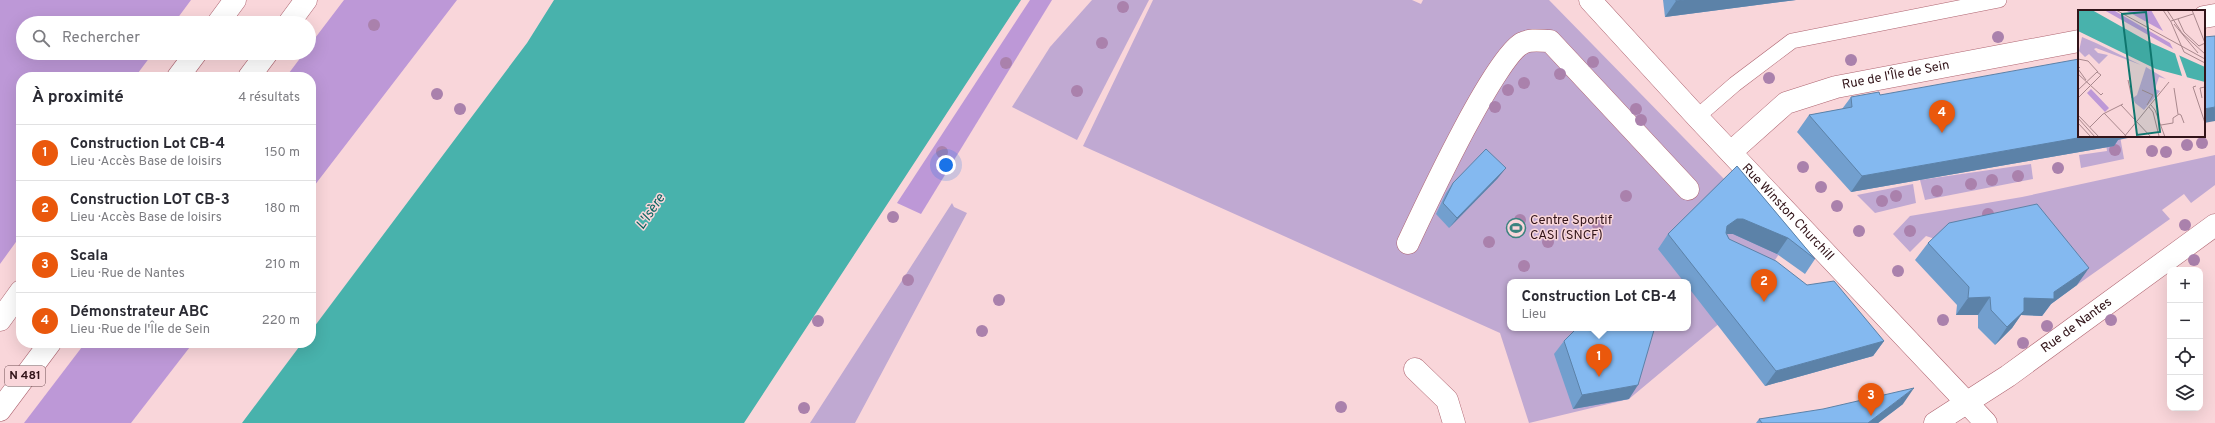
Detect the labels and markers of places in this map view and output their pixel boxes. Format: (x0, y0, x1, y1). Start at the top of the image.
pin: 4 (1929, 100, 1955, 133)
place label: Centre Sportif CASI (SNCF) (1530, 213, 1613, 244)
sports icon: Centre Sportif CASI (SNCF) (1505, 217, 1527, 239)
pin: 2 (1751, 269, 1777, 302)
pin: 1 (1586, 344, 1612, 377)
pin: 3 (1858, 383, 1884, 416)

